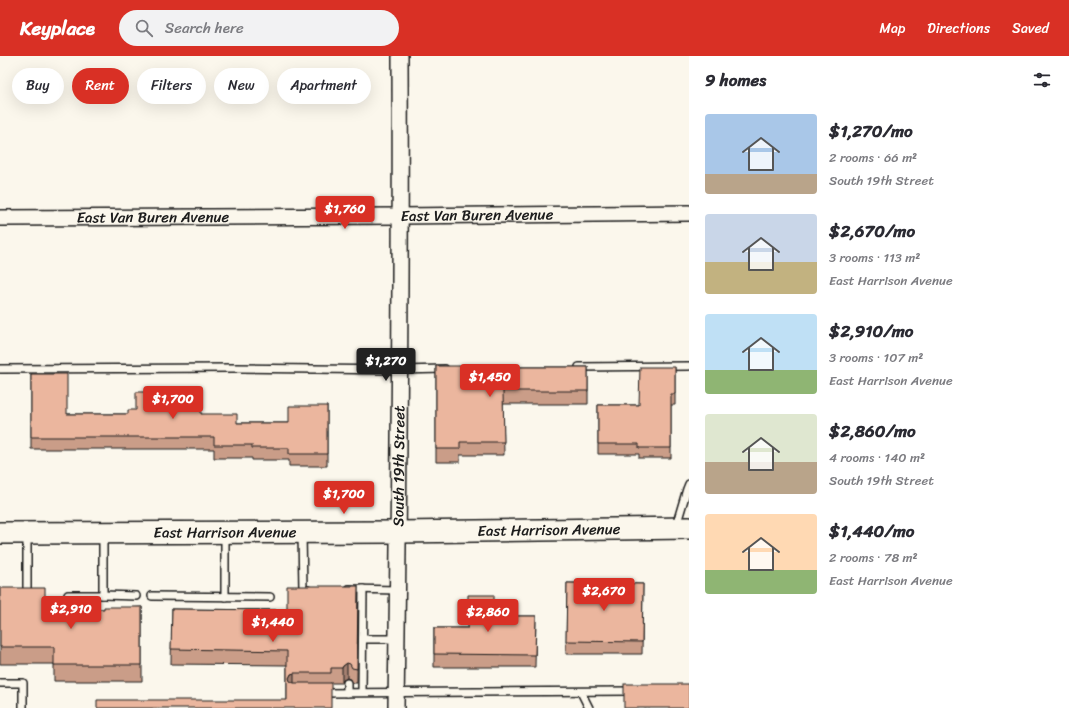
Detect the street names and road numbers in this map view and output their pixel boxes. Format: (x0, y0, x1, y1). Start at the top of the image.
street label: East Van Buren Avenue (401, 201, 554, 229)
street label: East Van Buren Avenue (77, 204, 230, 231)
street label: South 19th Street (385, 405, 412, 527)
street label: East Harrison Avenue (477, 516, 621, 544)
street label: East Harrison Avenue (154, 519, 297, 546)

